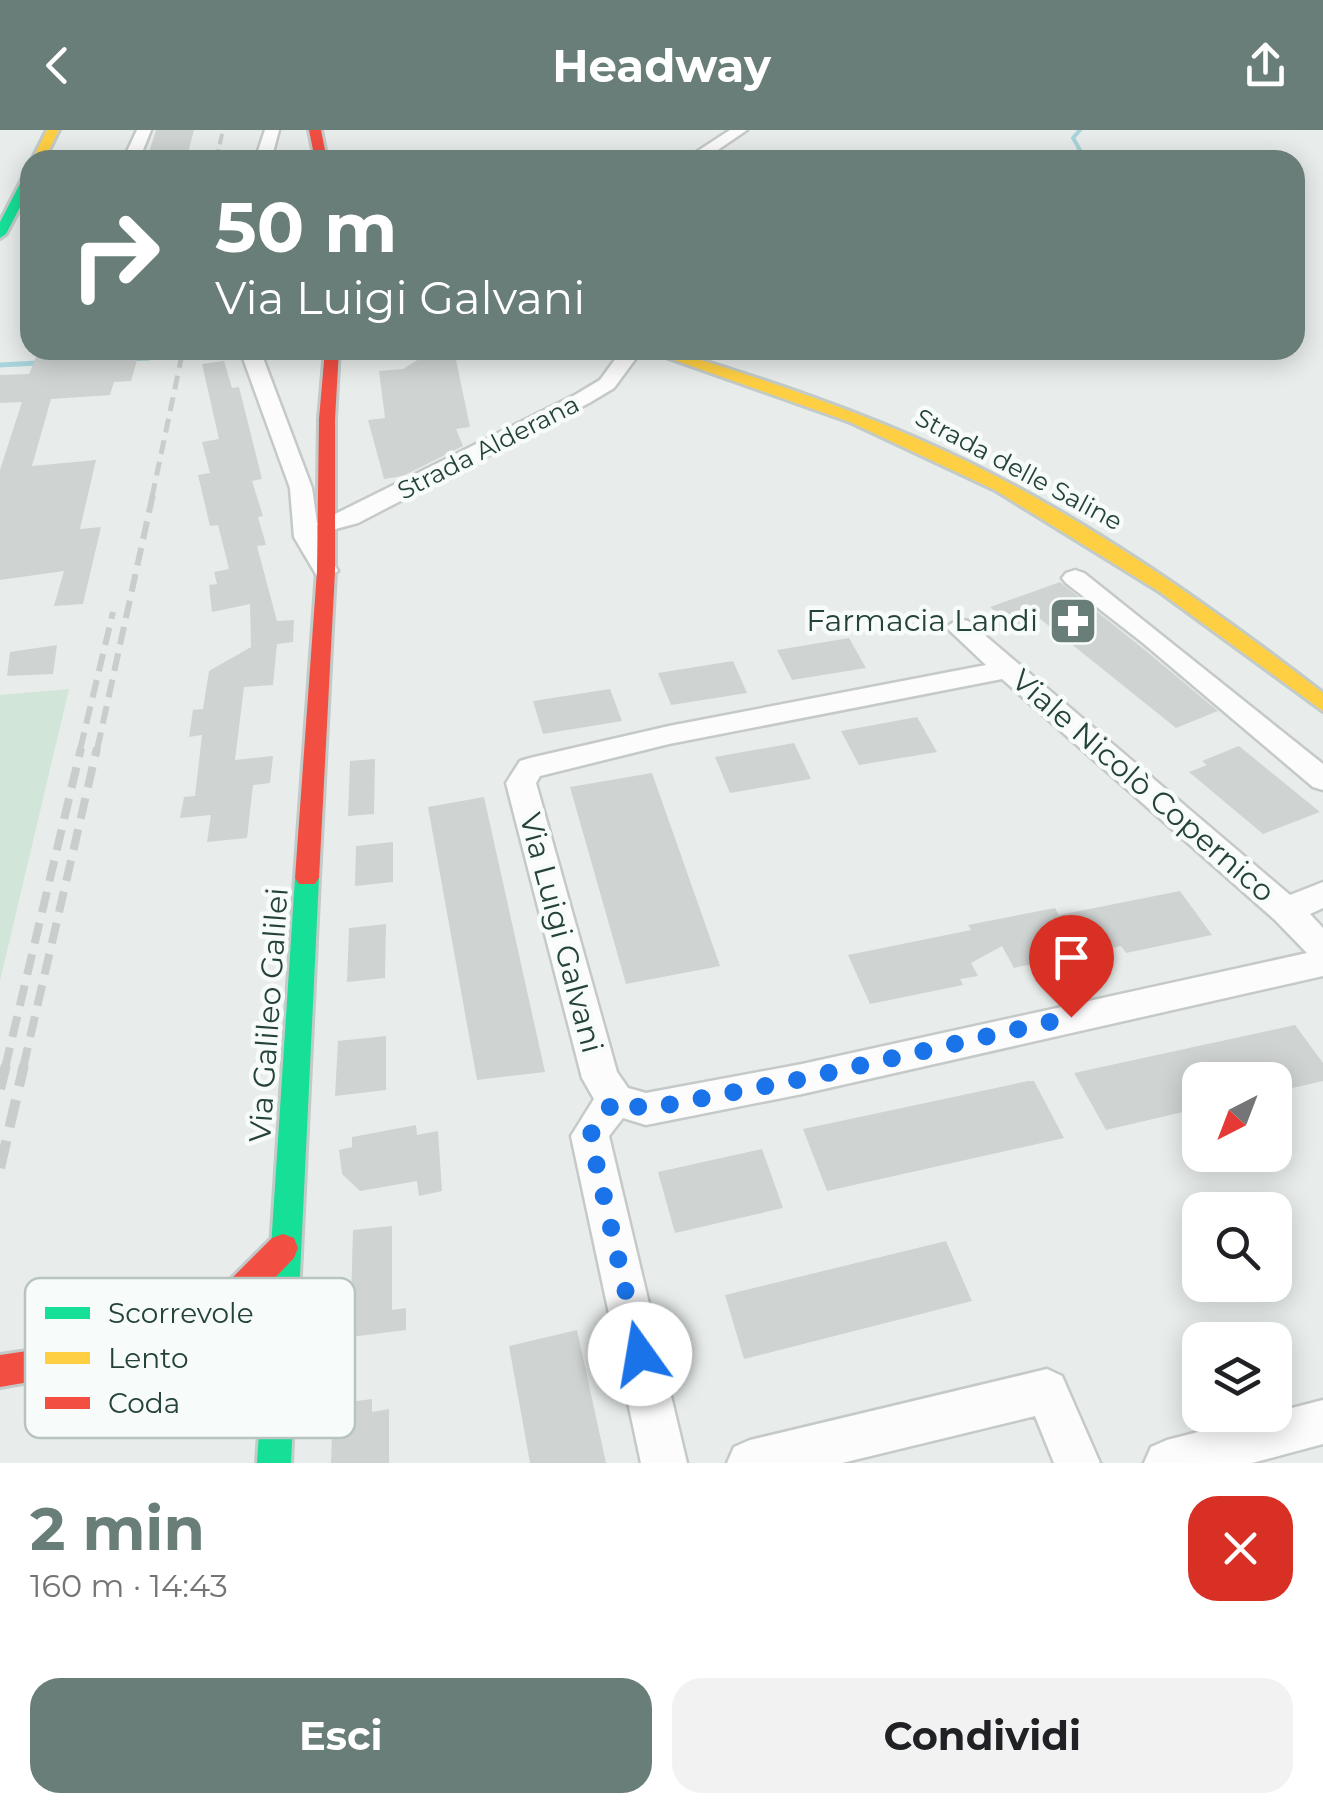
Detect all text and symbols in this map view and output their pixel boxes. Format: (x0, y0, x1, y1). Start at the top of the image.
icon: back (30, 38, 85, 93)
text: Headway (552, 38, 771, 93)
icon: share (1238, 38, 1293, 93)
text: 50 m (215, 184, 397, 270)
icon: right (50, 190, 180, 320)
text: Via Luigi Galvani (215, 270, 585, 325)
street label: Strada Alderana (392, 388, 584, 506)
street label: Strada delle Saline (910, 402, 1128, 536)
pharmacy icon: Farmacia Landi (1047, 595, 1099, 647)
place label: Farmacia Landi (806, 602, 1038, 639)
street label: Viale Nicolò Copernico (1004, 661, 1282, 910)
street label: Via Luigi Galvani (512, 809, 611, 1057)
street label: Via Galileo Galilei (241, 886, 296, 1144)
pin (1029, 915, 1114, 1018)
icon: arrive (1044, 930, 1099, 985)
north arrow (1182, 1062, 1292, 1172)
map controls (1182, 1062, 1292, 1432)
button: search (1182, 1192, 1292, 1302)
legend (25, 1278, 355, 1438)
text: Scorrevole (108, 1296, 254, 1330)
position arrow (588, 1302, 692, 1406)
button: layers (1182, 1322, 1292, 1432)
text: Lento (108, 1341, 189, 1375)
text: Coda (108, 1386, 180, 1420)
text: 2 min (30, 1492, 205, 1565)
button: close (1188, 1496, 1293, 1601)
text: 160 m · 14:43 (30, 1566, 228, 1605)
button: Esci (30, 1678, 652, 1793)
button: Condividi (672, 1678, 1293, 1793)

